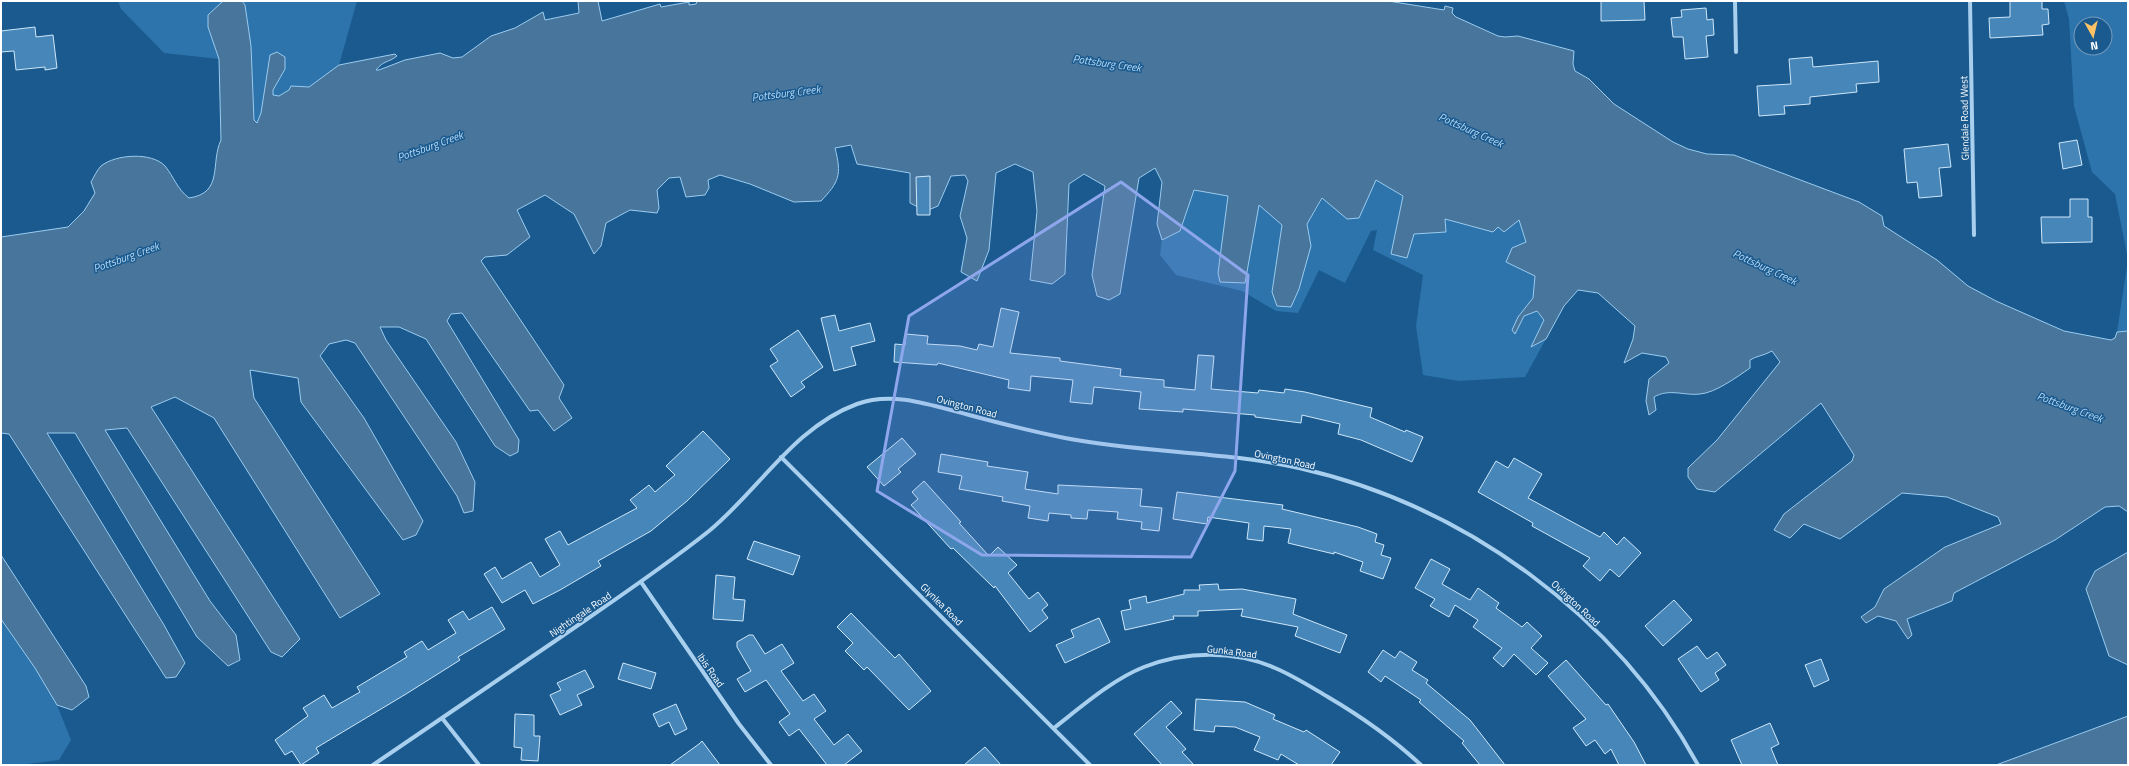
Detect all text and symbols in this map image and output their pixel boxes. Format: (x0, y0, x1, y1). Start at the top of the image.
north arrow (2073, 16, 2113, 56)
text: N (2090, 37, 2099, 54)
water label: Pottsburg Creek (1072, 50, 1143, 76)
street label: Glendale Road West (1956, 75, 1973, 160)
water label: Pottsburg Creek (751, 81, 822, 105)
water label: Pottsburg Creek (1436, 109, 1507, 152)
water label: Pottsburg Creek (395, 126, 466, 165)
water label: Pottsburg Creek (91, 237, 162, 276)
water label: Pottsburg Creek (1730, 245, 1801, 289)
water label: Pottsburg Creek (2035, 388, 2106, 427)
street label: Ovington Road (935, 391, 999, 422)
street label: Ovington Road (1253, 446, 1317, 473)
street label: Ovington Road (1548, 577, 1603, 630)
street label: Glynlea Road (917, 580, 966, 629)
street label: Nightingale Road (546, 588, 614, 641)
street label: Gunka Road (1206, 641, 1258, 662)
street label: Ibis Road (693, 650, 728, 690)

